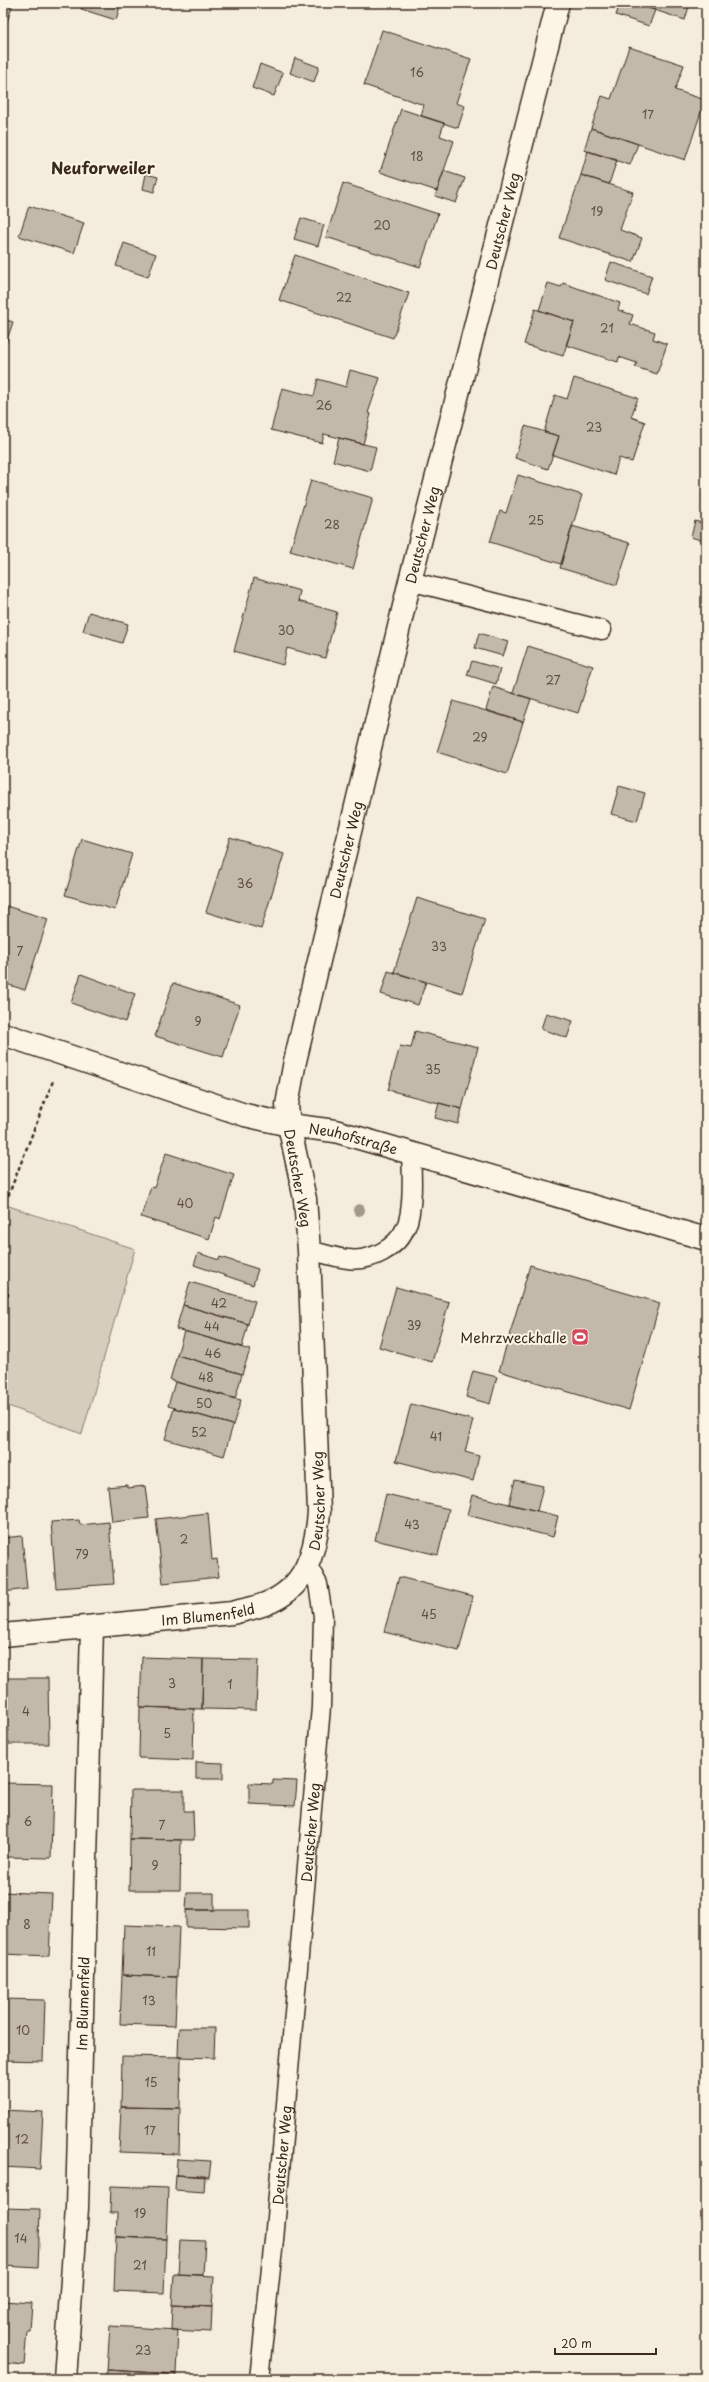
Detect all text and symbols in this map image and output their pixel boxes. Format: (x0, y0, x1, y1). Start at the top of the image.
house number: 16 (410, 63, 424, 81)
house number: 17 (642, 105, 654, 123)
house number: 18 (411, 147, 423, 165)
district label: Neuforweiler (51, 155, 156, 179)
street label: Deutscher Weg (480, 170, 525, 272)
house number: 19 (591, 202, 603, 220)
house number: 20 (373, 216, 391, 234)
house number: 22 (336, 288, 352, 306)
house number: 21 (600, 319, 614, 337)
house number: 26 (316, 396, 332, 414)
house number: 23 (586, 418, 602, 436)
street label: Deutscher Weg (399, 484, 444, 586)
house number: 25 (528, 511, 544, 529)
house number: 28 (324, 515, 340, 533)
house number: 30 (278, 621, 295, 639)
house number: 27 (546, 671, 561, 689)
house number: 29 (472, 728, 488, 746)
street label: Deutscher Weg (324, 799, 367, 901)
house number: 36 (237, 874, 253, 892)
house number: 33 (431, 937, 447, 955)
house number: 7 (17, 942, 24, 960)
house number: 9 (194, 1012, 202, 1030)
house number: 35 (425, 1060, 441, 1078)
street label: Neuhofstraße (308, 1117, 400, 1159)
street label: Deutscher Weg (279, 1127, 317, 1229)
house number: 40 (177, 1194, 194, 1212)
house number: 42 (211, 1294, 227, 1312)
house number: 39 (407, 1316, 421, 1334)
house number: 44 (204, 1317, 220, 1335)
place label: Mehrzweckhalle (460, 1327, 567, 1348)
sports icon: Mehrzweckhalle (570, 1327, 590, 1347)
house number: 46 (205, 1344, 221, 1362)
house number: 48 (198, 1368, 214, 1386)
house number: 50 (196, 1394, 212, 1412)
house number: 52 (191, 1423, 207, 1441)
house number: 41 (430, 1427, 442, 1445)
street label: Deutscher Weg (303, 1451, 330, 1553)
house number: 43 (404, 1515, 420, 1533)
house number: 2 (180, 1530, 188, 1548)
house number: 79 (75, 1545, 89, 1563)
street label: Im Blumenfeld (160, 1597, 257, 1630)
house number: 45 (421, 1605, 437, 1623)
house number: 3 (168, 1674, 176, 1692)
house number: 1 (227, 1675, 233, 1693)
house number: 4 (22, 1702, 30, 1720)
house number: 5 (163, 1724, 171, 1742)
street label: Deutscher Weg (295, 1782, 325, 1883)
house number: 6 (24, 1812, 32, 1830)
house number: 7 (159, 1816, 166, 1834)
house number: 9 (151, 1856, 159, 1874)
house number: 8 (23, 1915, 31, 1933)
house number: 11 (146, 1942, 156, 1960)
street label: Im Blumenfeld (71, 1956, 94, 2051)
house number: 13 (142, 1991, 156, 2009)
house number: 10 (16, 2021, 30, 2039)
house number: 15 (144, 2073, 158, 2091)
street label: Deutscher Weg (267, 2105, 296, 2206)
house number: 17 (144, 2121, 156, 2139)
house number: 12 (15, 2130, 29, 2148)
house number: 19 (134, 2204, 146, 2222)
house number: 14 (14, 2229, 28, 2247)
house number: 21 (133, 2256, 147, 2274)
scale bar (555, 2330, 656, 2356)
text: 20 m (561, 2334, 592, 2352)
house number: 23 (135, 2341, 151, 2359)

